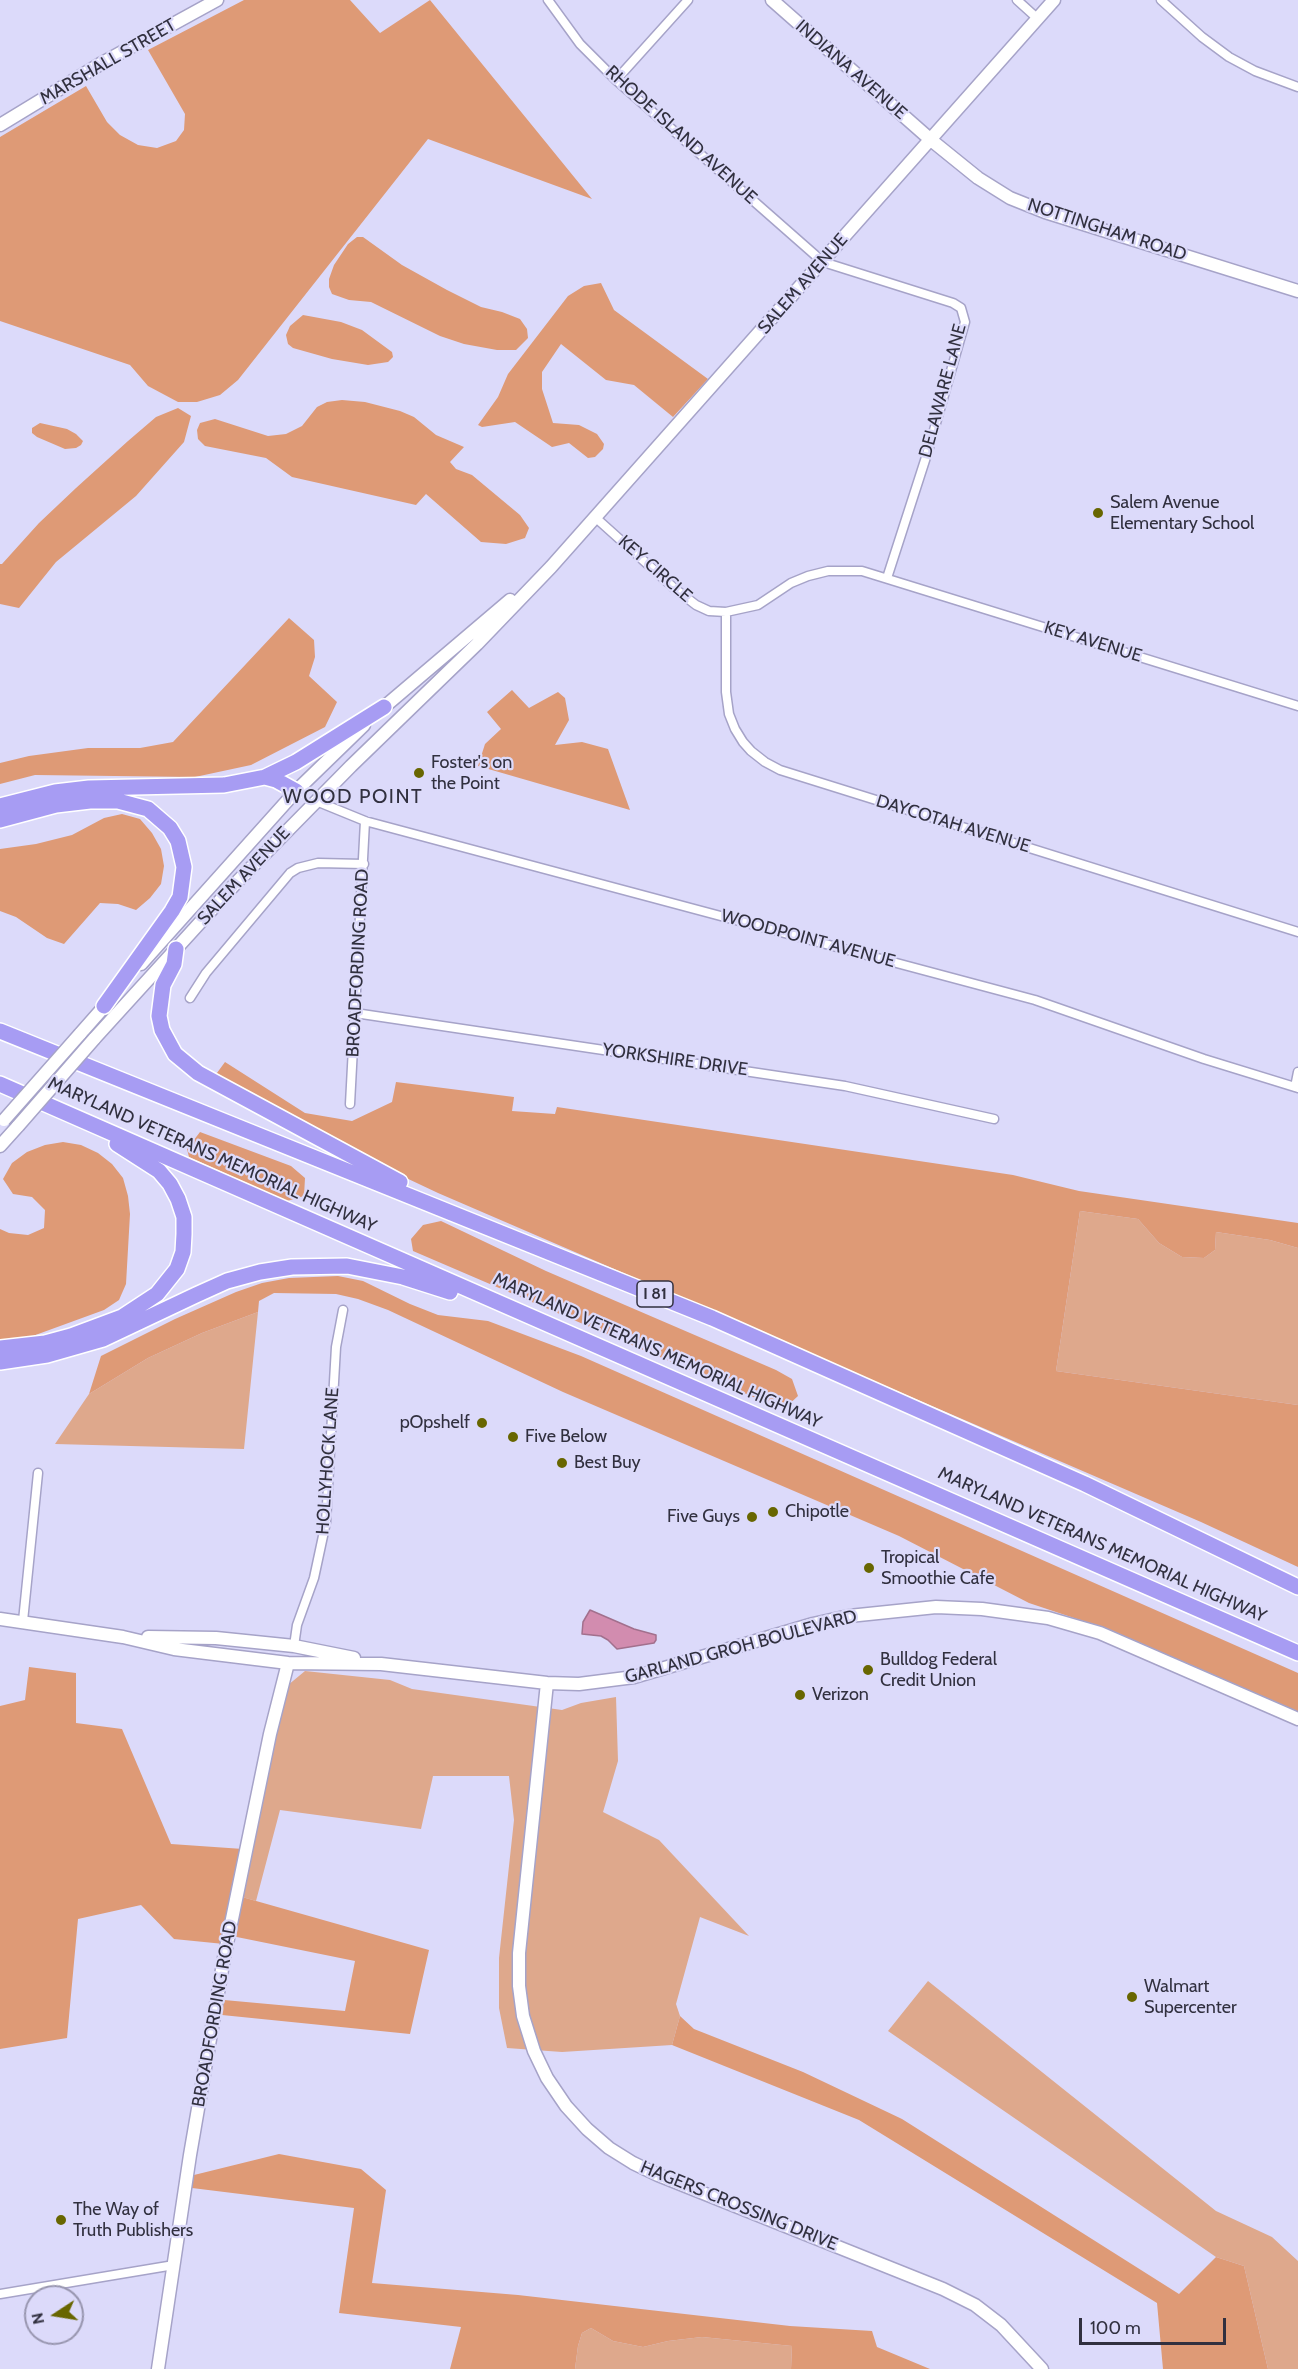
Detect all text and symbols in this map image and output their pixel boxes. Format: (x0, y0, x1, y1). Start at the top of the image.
street label: MARSHALL STREET (36, 14, 180, 110)
street label: INDIANA AVENUE (791, 16, 911, 124)
street label: RHODE ISLAND AVENUE (601, 61, 761, 209)
street label: NOTTINGHAM ROAD (1025, 194, 1189, 266)
street label: SALEM AVENUE (753, 229, 853, 339)
street label: DELAWARE LANE (915, 322, 971, 460)
place label: Salem Avenue Elementary School (1110, 492, 1254, 534)
marker: Salem Avenue Elementary School (1091, 506, 1105, 520)
street label: KEY CIRCLE (614, 531, 696, 607)
street label: KEY AVENUE (1041, 617, 1145, 667)
place label: Foster's on the Point (431, 752, 512, 795)
marker: Foster's on the Point (412, 766, 426, 780)
district label: WOOD POINT (283, 785, 423, 809)
street label: DAYCOTAH AVENUE (873, 790, 1033, 858)
street label: SALEM AVENUE (193, 823, 295, 929)
street label: BROADFORDING ROAD (342, 868, 374, 1058)
street label: WOODPOINT AVENUE (718, 905, 898, 973)
street label: YORKSHIRE DRIVE (601, 1039, 749, 1081)
street label: MARYLAND VETERANS MEMORIAL HIGHWAY (44, 1072, 380, 1238)
street label: MARYLAND VETERANS MEMORIAL HIGHWAY (489, 1268, 825, 1434)
road number: I 81 (637, 1281, 673, 1307)
street label: HOLLYHOCK LANE (312, 1387, 344, 1535)
place label: pOpshelf (400, 1412, 470, 1434)
marker: pOpshelf (475, 1416, 489, 1430)
place label: Five Below (525, 1426, 607, 1448)
marker: Five Below (506, 1430, 520, 1444)
place label: Best Buy (574, 1452, 641, 1474)
marker: Best Buy (555, 1456, 569, 1470)
street label: MARYLAND VETERANS MEMORIAL HIGHWAY (934, 1462, 1270, 1628)
place label: Chipotle (785, 1501, 849, 1523)
marker: Chipotle (766, 1505, 780, 1519)
place label: Five Guys (667, 1506, 740, 1528)
marker: Five Guys (745, 1510, 759, 1524)
place label: Tropical Smoothie Cafe (881, 1547, 994, 1590)
marker: Tropical Smoothie Cafe (862, 1561, 876, 1575)
street label: GARLAND GROH BOULEVARD (623, 1606, 859, 1688)
place label: Bulldog Federal Credit Union (880, 1649, 997, 1692)
marker: Bulldog Federal Credit Union (861, 1663, 875, 1677)
place label: Verizon (812, 1684, 869, 1706)
marker: Verizon (793, 1688, 807, 1702)
street label: BROADFORDING ROAD (188, 1919, 242, 2109)
place label: Walmart Supercenter (1144, 1976, 1237, 2018)
marker: Walmart Supercenter (1125, 1990, 1139, 2004)
street label: HAGERS CROSSING DRIVE (637, 2157, 841, 2255)
place label: The Way of Truth Publishers (73, 2199, 193, 2242)
marker: The Way of Truth Publishers (54, 2213, 68, 2227)
north arrow (24, 2285, 84, 2345)
scale bar (1082, 2306, 1229, 2344)
text: N (27, 2311, 48, 2326)
text: 100 m (1090, 2317, 1141, 2339)

